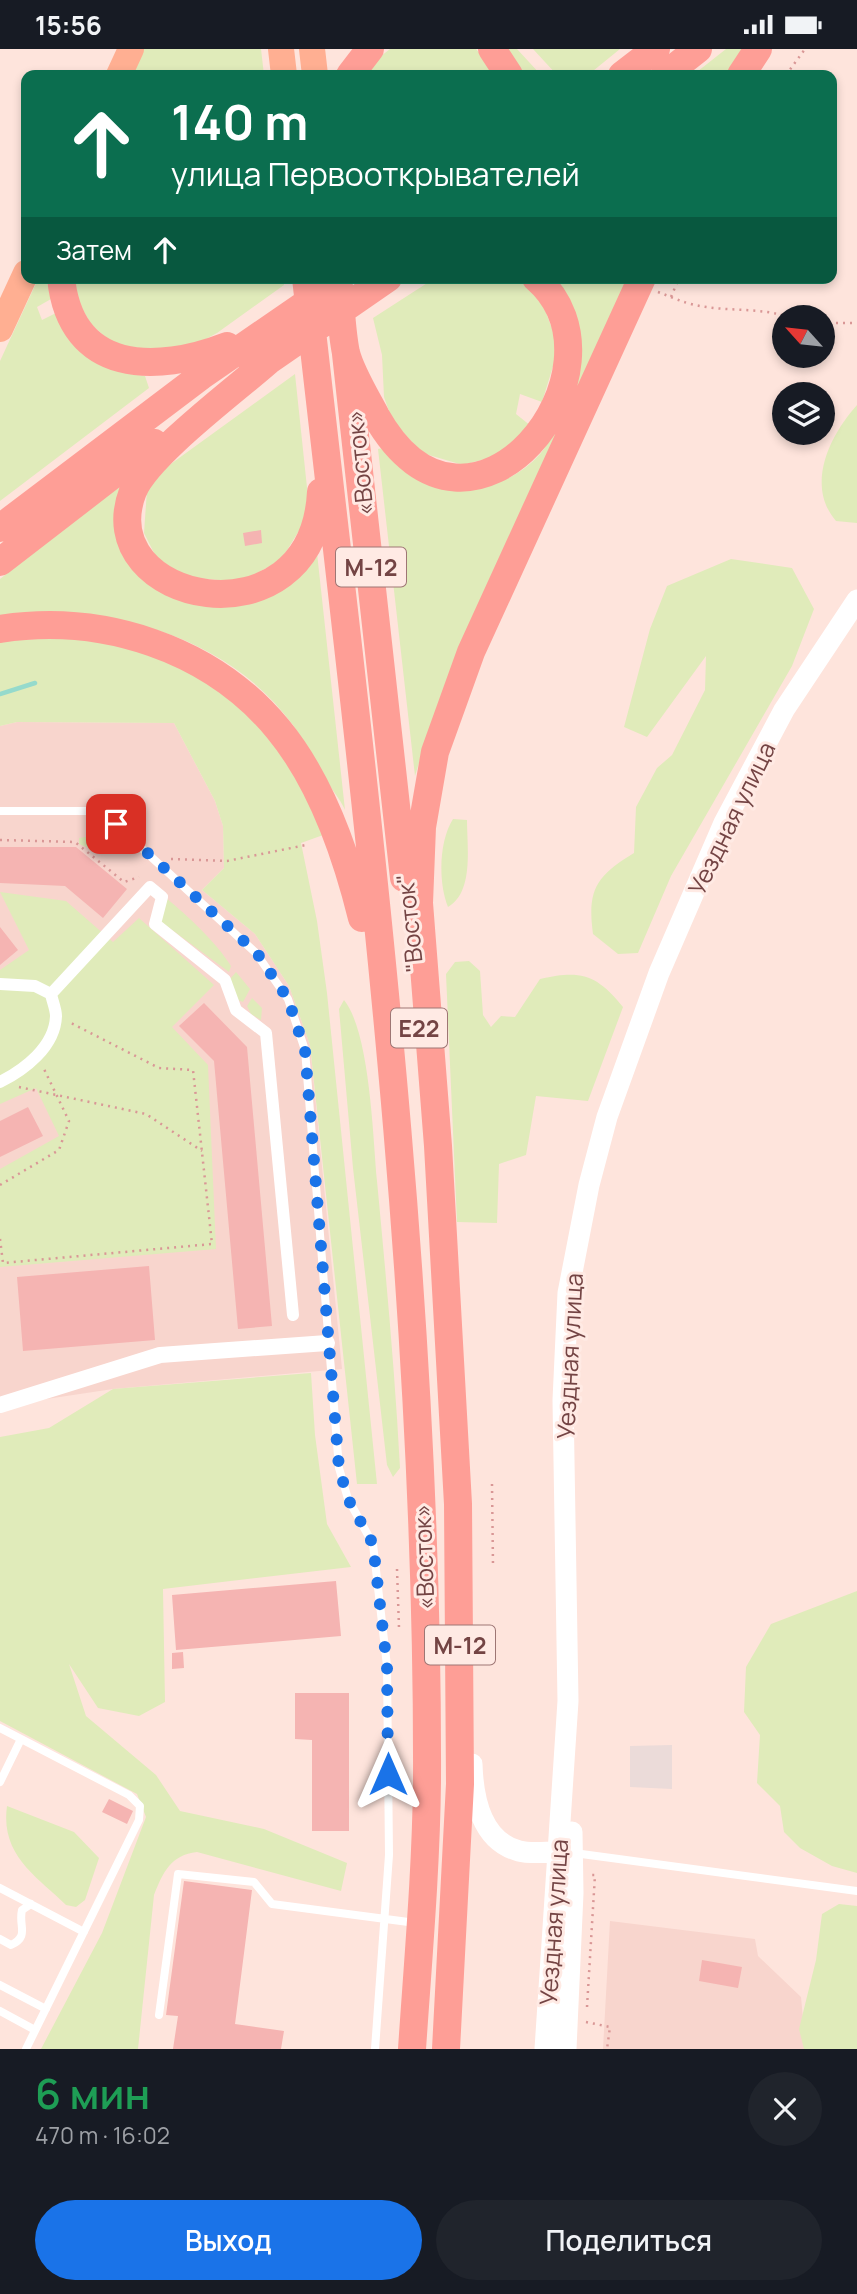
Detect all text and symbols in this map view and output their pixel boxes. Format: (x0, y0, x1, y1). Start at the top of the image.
text: 15:56 (35, 7, 102, 43)
text: 140 m (171, 88, 308, 155)
icon: ahead (56, 98, 147, 189)
text: улица Первооткрывателей (171, 152, 580, 196)
icon: ahead (146, 231, 184, 269)
text: Затем (56, 232, 132, 268)
north arrow (772, 305, 835, 367)
map controls (772, 305, 835, 445)
button: layers (772, 382, 835, 445)
street label: «Восток» (337, 409, 381, 517)
road number: М-12 (336, 547, 406, 587)
street label: Уездная улица (680, 736, 782, 900)
pin (86, 794, 146, 854)
icon: arrive (97, 805, 135, 843)
street label: "Восток" (387, 872, 431, 974)
road number: E22 (391, 1009, 447, 1047)
street label: Уездная улица (548, 1272, 590, 1440)
street label: «Восток» (405, 1504, 441, 1610)
road number: М-12 (425, 1625, 495, 1665)
position arrow (351, 1737, 425, 1811)
street label: Уездная улица (531, 1838, 575, 2006)
text: 6 мин (35, 2064, 150, 2122)
button: close (748, 2072, 822, 2146)
text: 470 m · 16:02 (35, 2119, 170, 2151)
button: Выход (35, 2200, 422, 2280)
button: Поделиться (436, 2200, 822, 2280)

